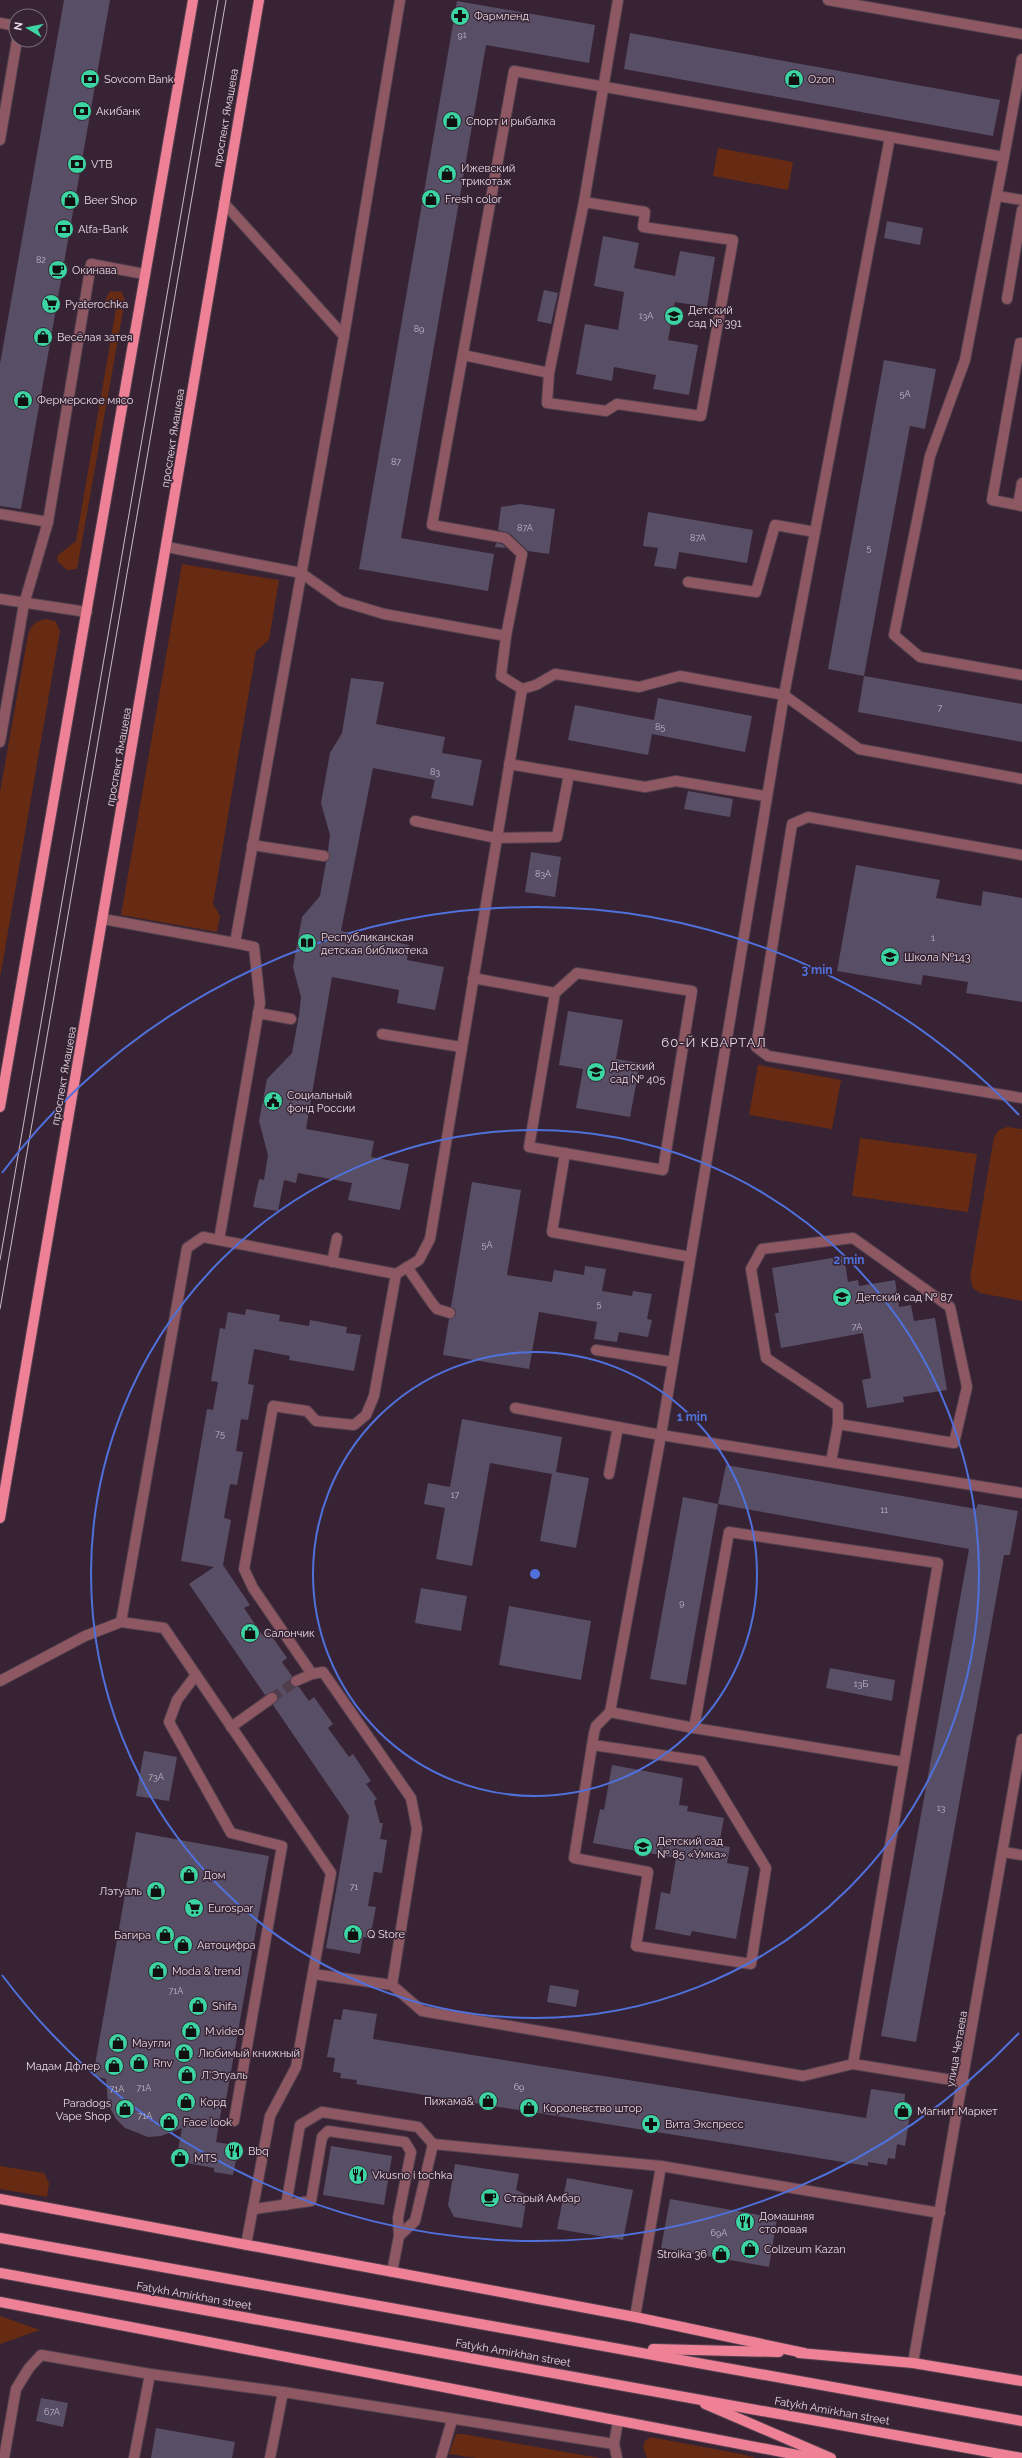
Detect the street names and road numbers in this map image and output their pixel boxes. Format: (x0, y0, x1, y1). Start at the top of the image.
street label: проспект Ямашева (211, 68, 241, 168)
street label: проспект Ямашева (159, 388, 187, 488)
street label: проспект Ямашева (104, 707, 134, 807)
street label: проспект Ямашева (49, 1026, 79, 1126)
street label: улица Четаева (944, 2010, 970, 2088)
street label: Fatykh Amirkhan street (135, 2279, 253, 2313)
street label: Fatykh Amirkhan street (454, 2336, 572, 2370)
street label: Fatykh Amirkhan street (773, 2394, 891, 2428)

